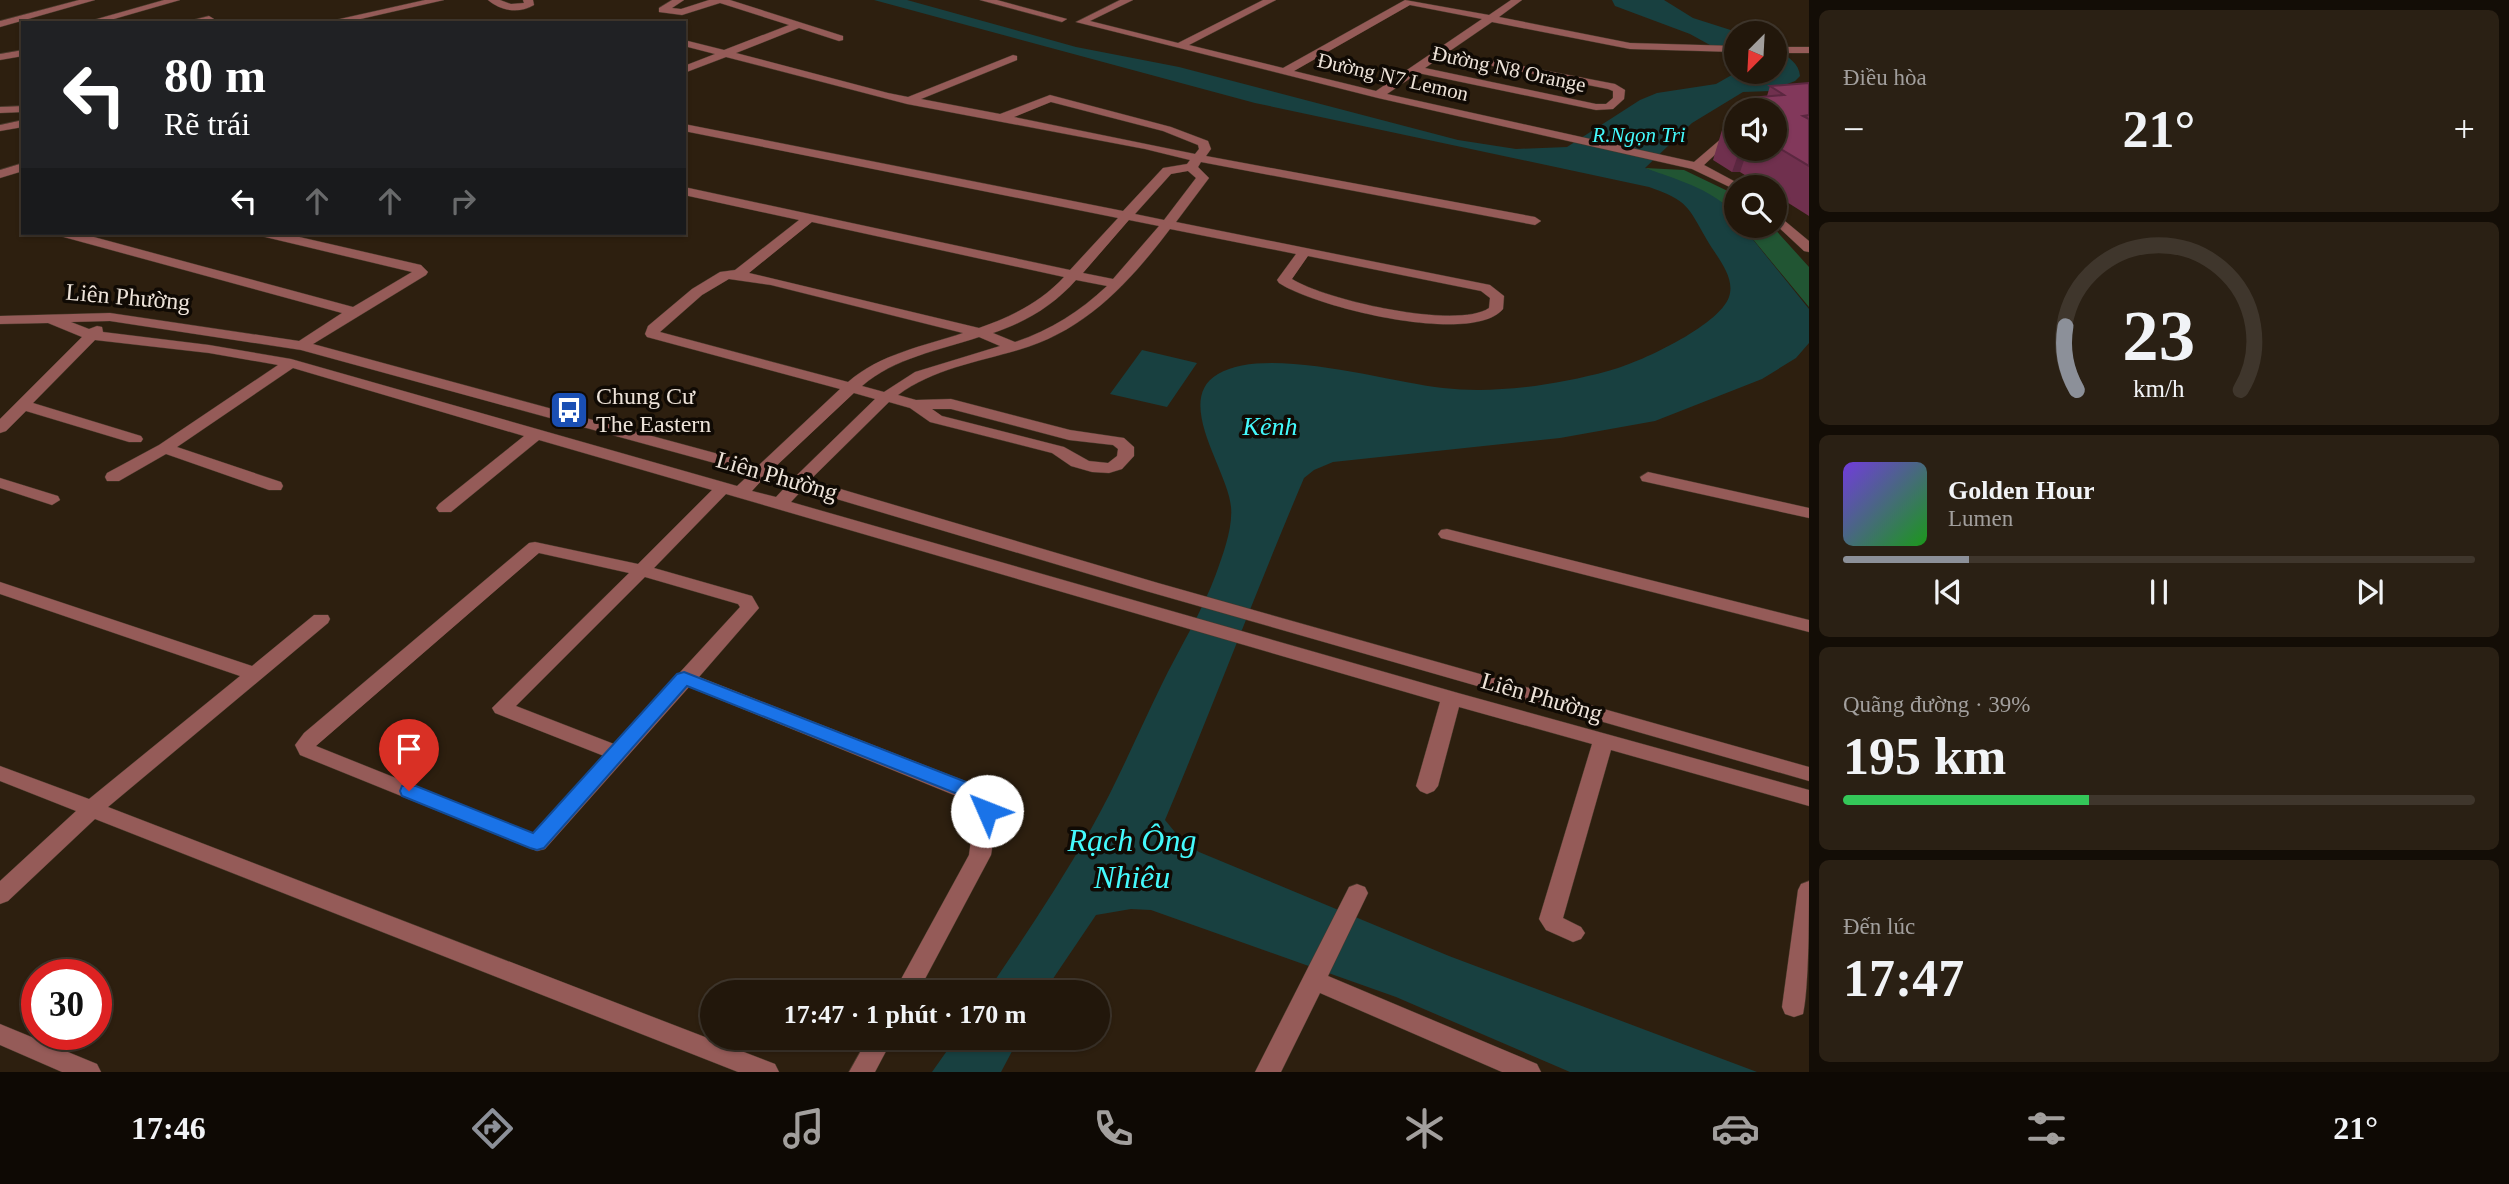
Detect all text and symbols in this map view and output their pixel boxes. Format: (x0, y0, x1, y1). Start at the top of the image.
north arrow (1724, 21, 1787, 84)
map controls (1724, 21, 1787, 238)
street label: Đường N8 Orange (1430, 41, 1588, 97)
text: 80 m (164, 48, 266, 103)
street label: Đường N7 Lemon (1315, 48, 1471, 106)
icon: left (49, 49, 140, 140)
text: Điều hòa (1843, 65, 1927, 90)
button: sound (1724, 98, 1787, 161)
text: 21° (2123, 101, 2195, 158)
text: Rẽ trái (164, 106, 250, 142)
text: − (1843, 108, 1864, 150)
text: + (2454, 108, 2475, 150)
water label: R.Ngọn Tri (1591, 123, 1686, 147)
button: search (1724, 175, 1787, 238)
icon: left (225, 182, 263, 220)
icon: ahead (298, 182, 336, 220)
icon: ahead (371, 182, 409, 220)
icon: right (444, 182, 482, 220)
street label: Liên Phường (65, 279, 191, 315)
text: 23 (2123, 295, 2195, 376)
text: km/h (2133, 374, 2185, 401)
place label: Chung Cư The Eastern (596, 383, 711, 437)
bus stop icon: Chung Cư The Eastern (548, 389, 590, 431)
water label: Kênh (1242, 412, 1297, 441)
street label: Liên Phường (713, 446, 841, 506)
text: Golden Hour (1948, 476, 2095, 505)
text: Lumen (1948, 506, 2013, 531)
icon: previous (1929, 573, 1967, 611)
icon: pause (2140, 573, 2178, 611)
icon: next (2351, 573, 2389, 611)
street label: Liên Phường (1478, 667, 1606, 727)
text: Quãng đường · 39% (1843, 692, 2031, 717)
pin (379, 719, 439, 791)
text: 195 km (1843, 728, 2006, 785)
icon: arrive (390, 730, 428, 768)
position arrow (950, 774, 1024, 848)
water label: Rạch Ông Nhiêu (1067, 822, 1196, 895)
text: Đến lúc (1843, 914, 1915, 939)
text: 17:47 (1843, 950, 1964, 1007)
speed limit sign: 30 (21, 959, 112, 1050)
text: 17:47 · 1 phút · 170 m (784, 1000, 1026, 1029)
icon: directions (468, 1104, 517, 1153)
icon: music (779, 1104, 828, 1153)
icon: phone (1089, 1104, 1138, 1153)
icon: climate (1400, 1104, 1449, 1153)
icon: car (1711, 1104, 1760, 1153)
icon: filters (2022, 1104, 2071, 1153)
text: 17:46 (131, 1110, 206, 1146)
text: 21° (2333, 1110, 2378, 1146)

